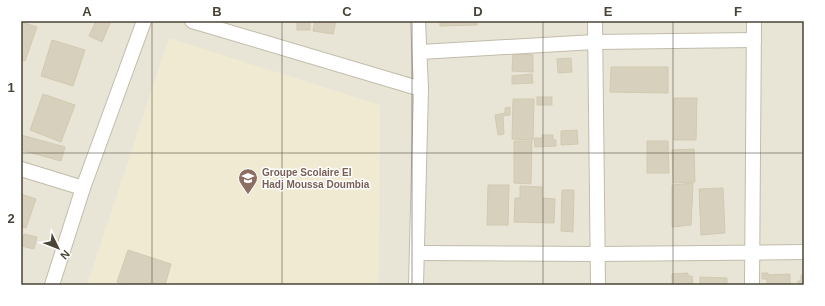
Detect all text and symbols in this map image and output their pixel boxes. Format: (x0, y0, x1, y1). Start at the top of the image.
text: A (82, 4, 92, 19)
text: B (212, 4, 222, 19)
text: C (342, 4, 352, 19)
text: D (473, 4, 483, 19)
text: E (604, 4, 613, 19)
text: F (734, 4, 742, 19)
text: 1 (7, 80, 15, 95)
school or university icon: Groupe Scolaire El Hadj Moussa Doumbia (237, 167, 259, 195)
place label: Groupe Scolaire El Hadj Moussa Doumbia (262, 167, 370, 190)
text: 2 (7, 211, 15, 226)
north arrow (38, 228, 78, 268)
text: N (58, 248, 72, 262)

